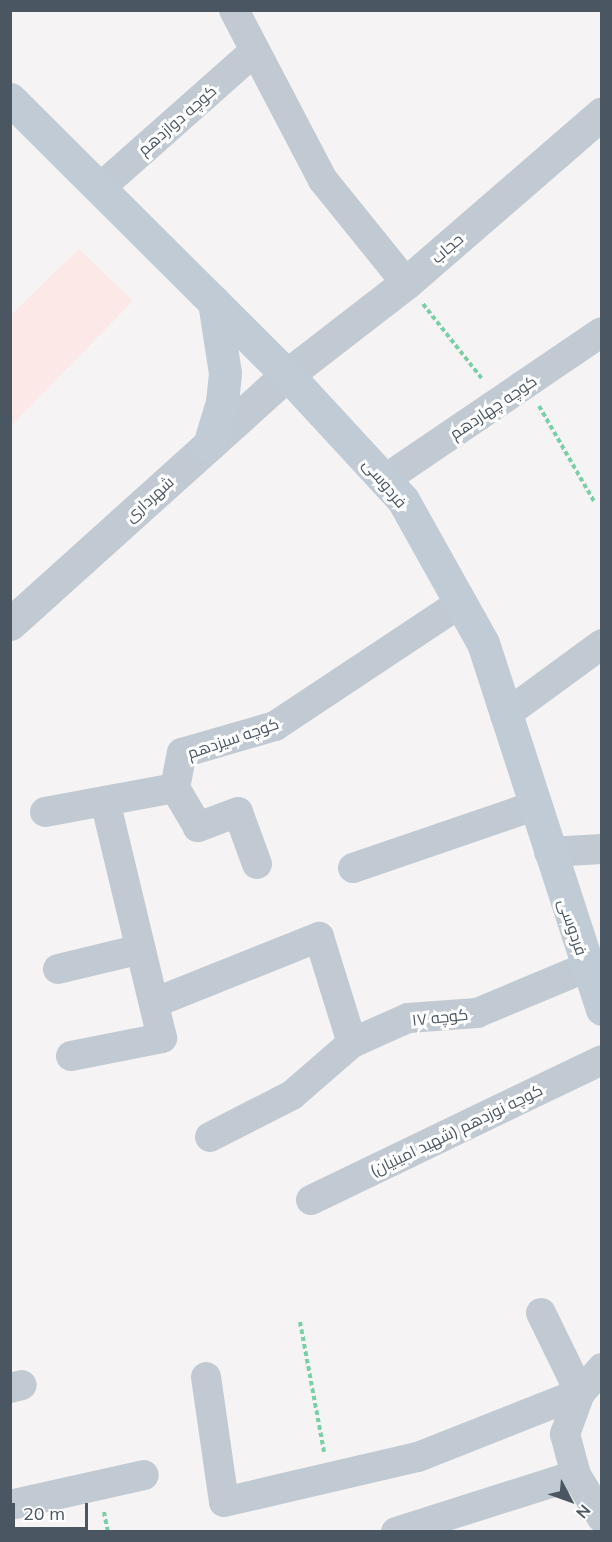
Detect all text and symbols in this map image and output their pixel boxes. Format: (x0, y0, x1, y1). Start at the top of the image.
street label: کوچه دوازدهم (134, 81, 220, 159)
street label: حجاب (427, 229, 467, 267)
street label: کوچه چهاردهم (446, 371, 540, 443)
street label: فردوسی (359, 454, 411, 512)
street label: شهرداری (121, 472, 177, 526)
street label: کوچه سیزدهم (185, 713, 281, 763)
street label: فردوسی (554, 896, 592, 958)
street label: ۱۷ کوچه (411, 1005, 469, 1029)
street label: کوچه نوزدهم (شهید امینیان) (366, 1080, 546, 1180)
north arrow (540, 1470, 600, 1530)
scale bar (15, 1491, 92, 1529)
text: N (572, 1501, 595, 1523)
text: 20 m (23, 1502, 65, 1525)

